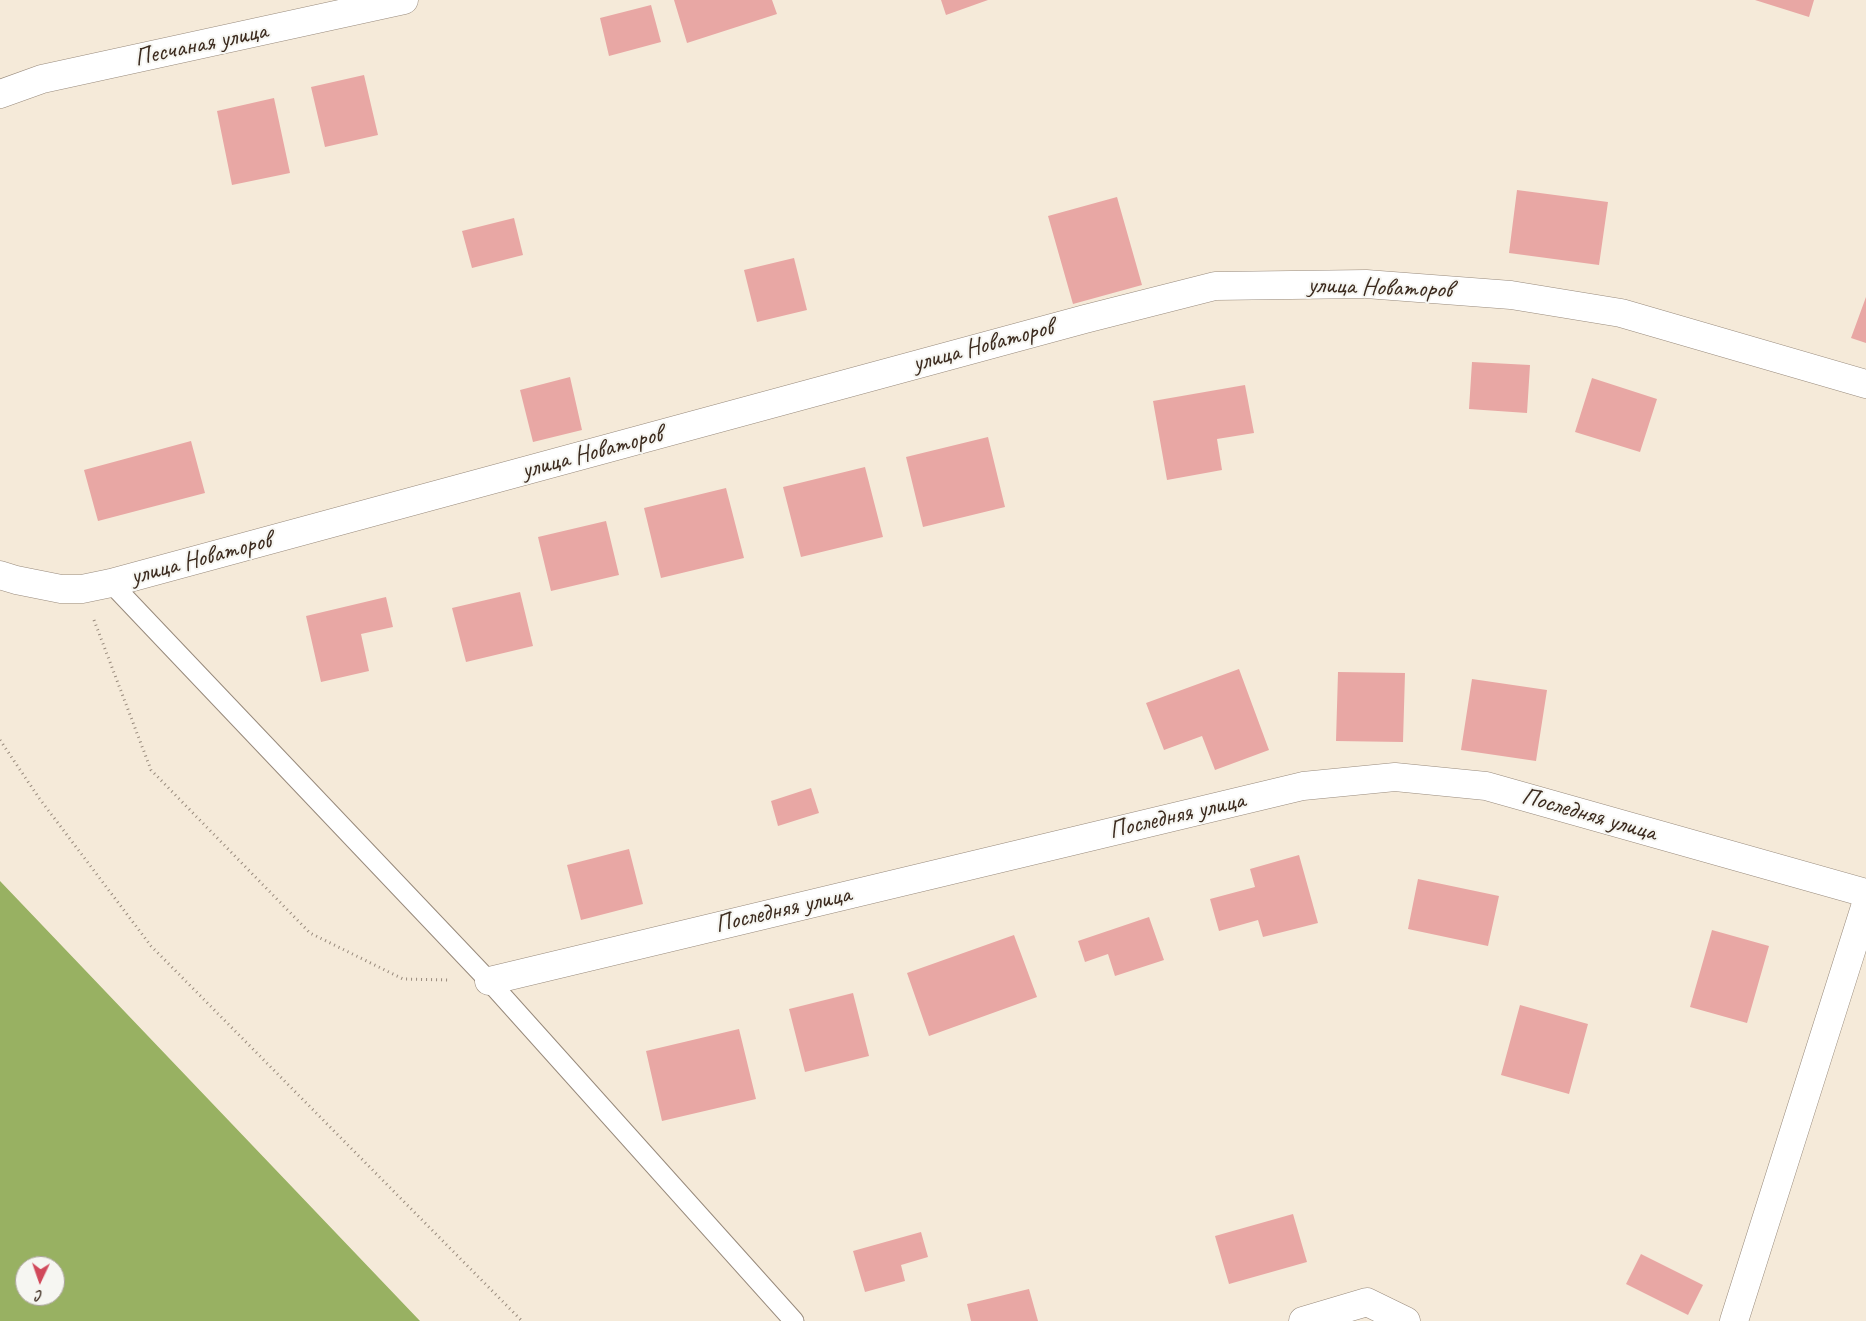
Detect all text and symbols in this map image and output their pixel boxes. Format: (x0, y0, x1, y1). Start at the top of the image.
street label: Песчаная улица (132, 16, 270, 74)
street label: улица Новаторов (1307, 270, 1453, 306)
street label: улица Новаторов (909, 313, 1057, 379)
street label: улица Новаторов (518, 420, 666, 486)
street label: улица Новаторов (127, 526, 275, 592)
street label: Последняя улица (1518, 781, 1660, 849)
street label: Последняя улица (1106, 786, 1248, 846)
street label: Последняя улица (712, 880, 854, 940)
north arrow (15, 1256, 65, 1306)
text: С (35, 1287, 43, 1304)

